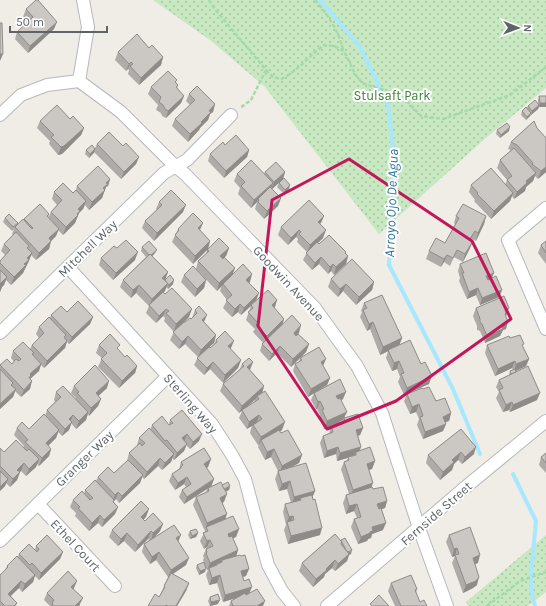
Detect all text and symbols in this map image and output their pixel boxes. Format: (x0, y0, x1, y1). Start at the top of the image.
scale bar (10, 8, 107, 34)
north arrow (498, 8, 538, 48)
text: 50 m (16, 15, 44, 29)
text: N (521, 24, 534, 32)
park label: Stulsaft Park (353, 88, 431, 103)
water label: Arroyo Ojo De Agua (381, 149, 402, 258)
street label: Mitchell Way (55, 217, 120, 280)
street label: Goodwin Avenue (250, 243, 328, 324)
street label: Sterling Way (161, 370, 221, 436)
street label: Granger Way (52, 427, 116, 490)
street label: Fernside Street (398, 478, 475, 548)
street label: Ethel Court (48, 516, 104, 575)

